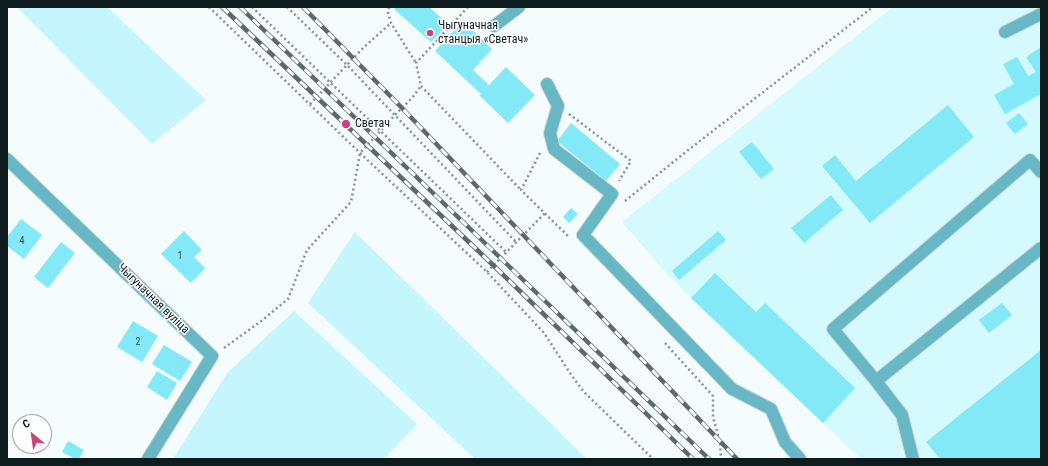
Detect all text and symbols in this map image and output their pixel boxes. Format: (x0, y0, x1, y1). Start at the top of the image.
place label: Чыгуначная станцыя «Светач» (438, 19, 528, 47)
marker: Чыгуначная станцыя «Светач» (425, 28, 435, 38)
place label: Светач (355, 117, 390, 131)
marker: Светач (340, 118, 352, 130)
house number: 4 (20, 235, 24, 247)
house number: 1 (178, 250, 182, 262)
street label: Чыгуначная вуліца (114, 261, 192, 337)
house number: 2 (136, 336, 140, 348)
north arrow (12, 414, 52, 454)
text: С (21, 417, 32, 431)

